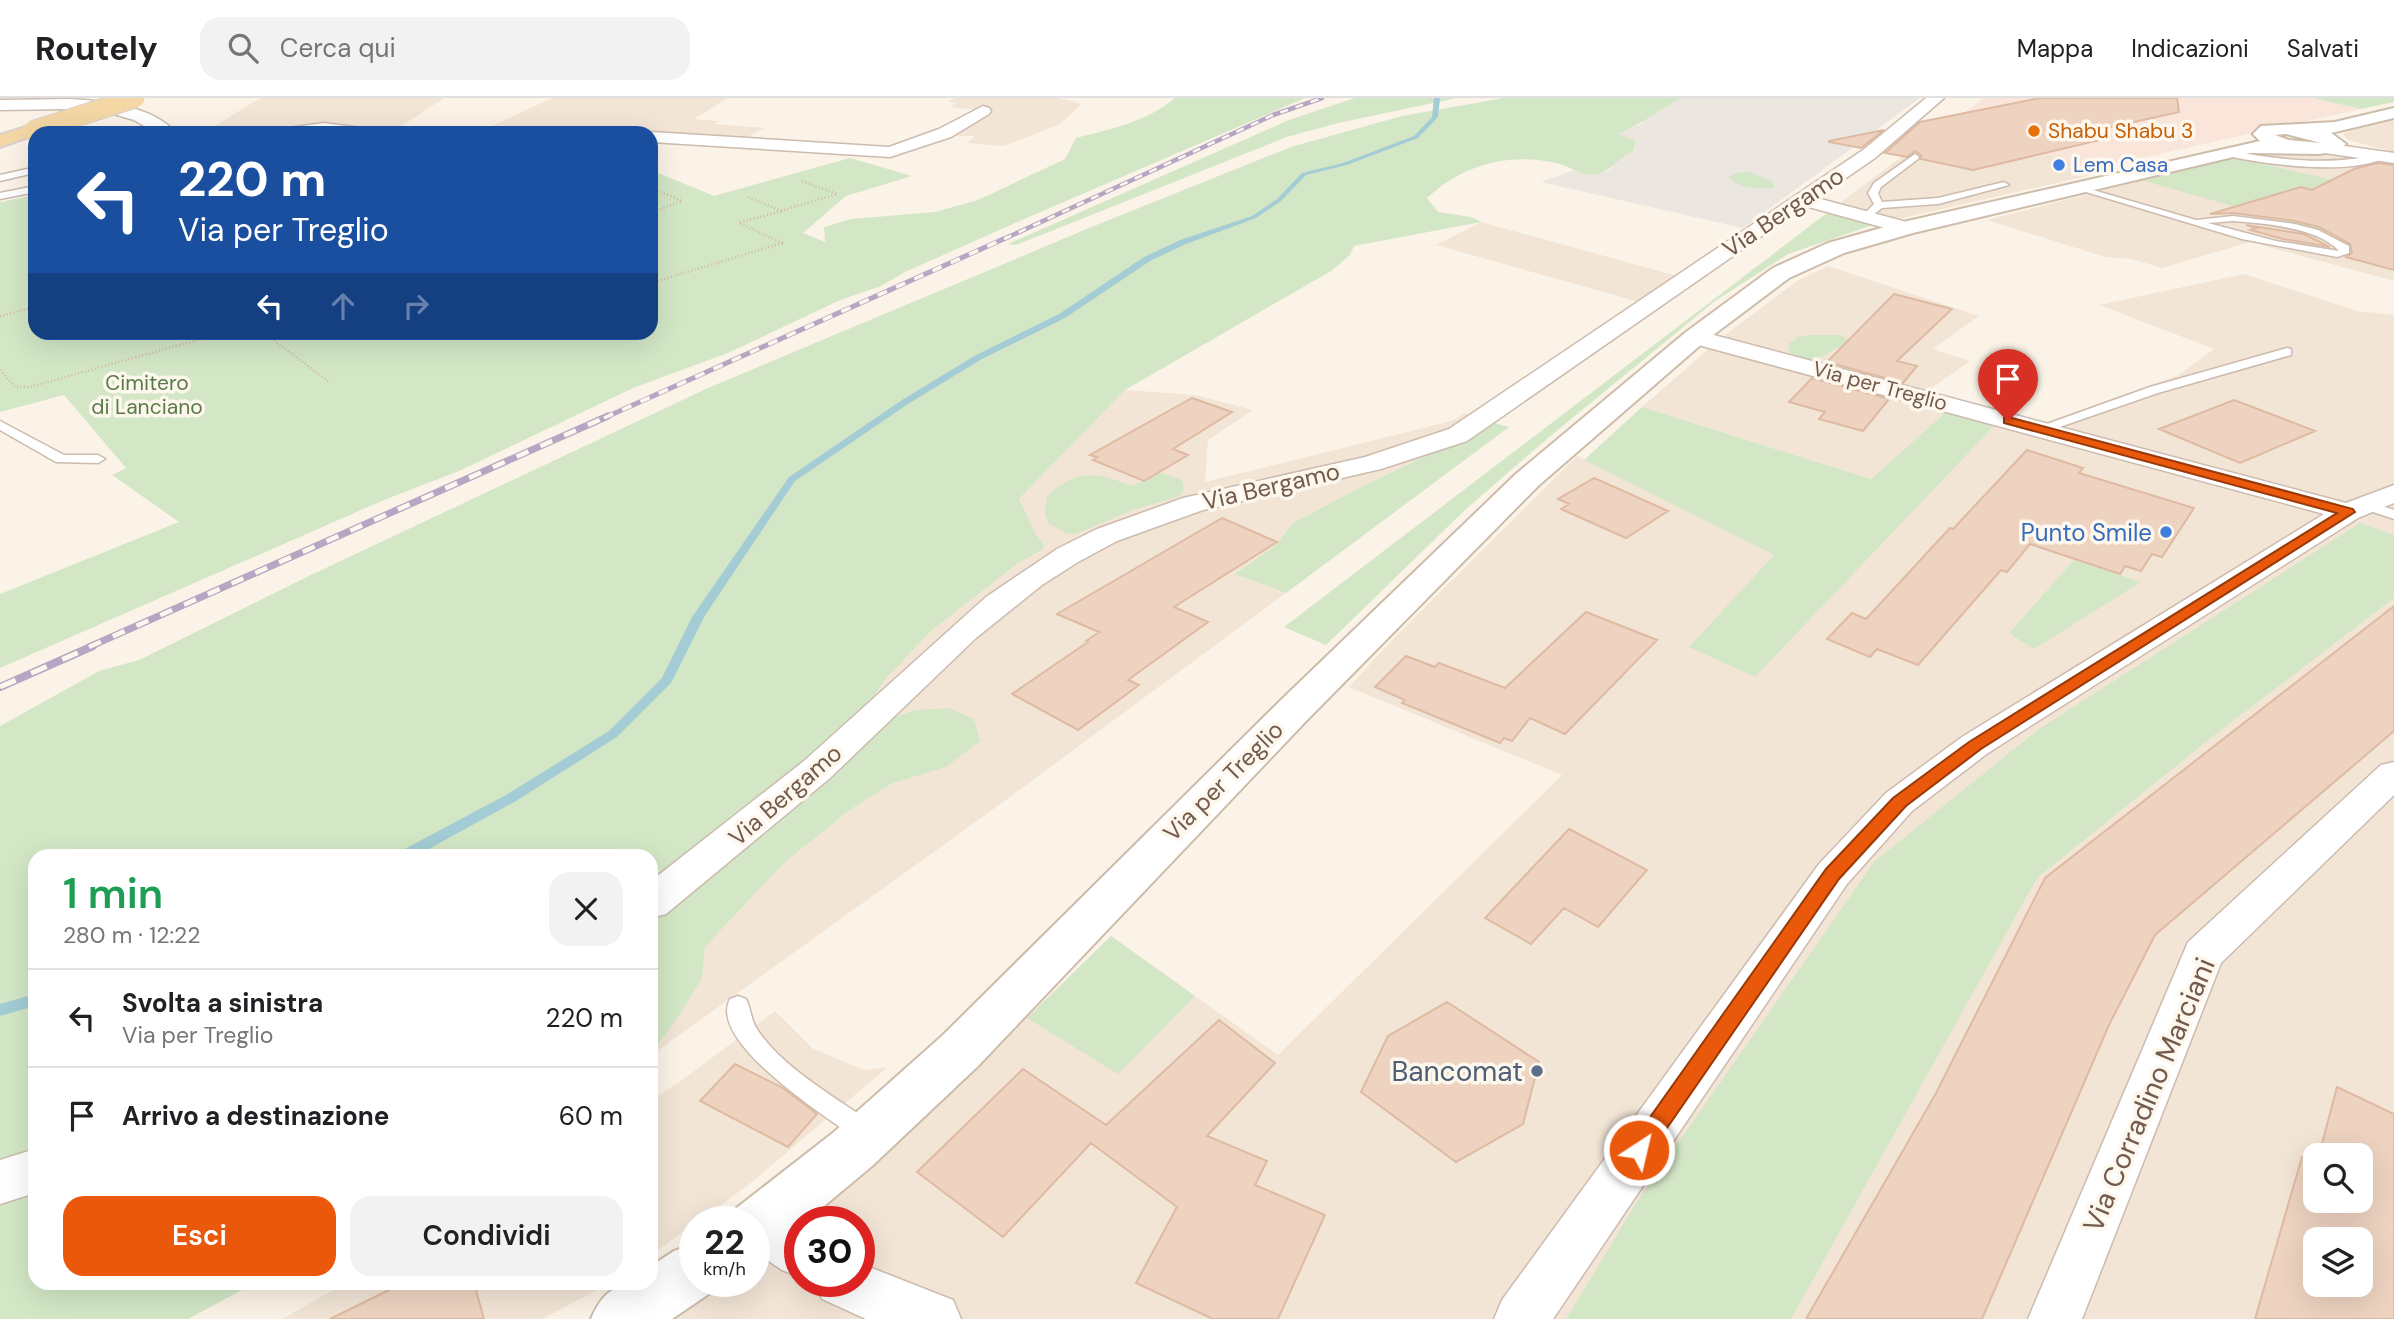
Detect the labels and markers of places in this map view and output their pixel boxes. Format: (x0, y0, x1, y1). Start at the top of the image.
place label: Shabu Shabu 3 (2048, 117, 2193, 145)
marker: Shabu Shabu 3 (2026, 123, 2042, 139)
place label: Lem Casa (2073, 151, 2168, 179)
marker: Lem Casa (2051, 157, 2067, 173)
pin (1978, 349, 2038, 421)
place label: Punto Smile (2021, 517, 2152, 548)
marker: Punto Smile (2158, 524, 2174, 540)
place label: Bancomat (1391, 1053, 1523, 1090)
marker: Bancomat (1529, 1063, 1545, 1079)

